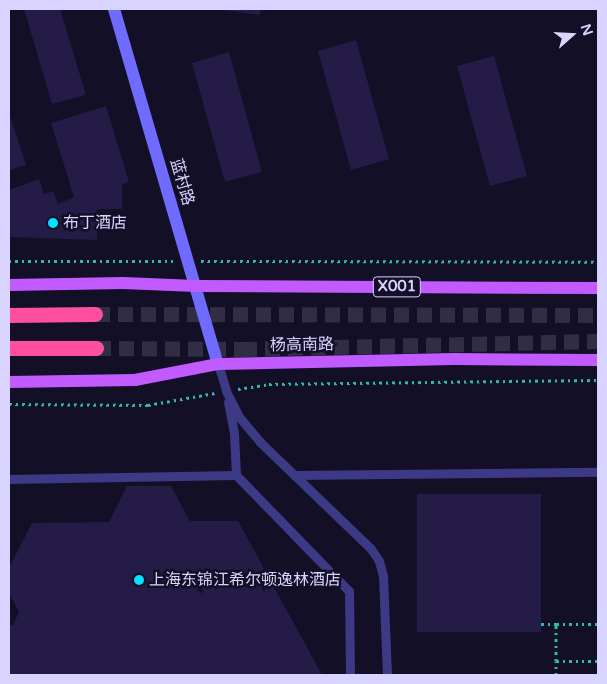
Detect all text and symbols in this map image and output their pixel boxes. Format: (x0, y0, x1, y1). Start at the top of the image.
north arrow (547, 10, 597, 60)
text: N (577, 22, 597, 38)
street label: 蓝村路 (166, 156, 198, 208)
place label: 布丁酒店 (63, 213, 127, 233)
marker: 布丁酒店 (47, 217, 59, 229)
road number: X001 (372, 274, 422, 300)
street label: 杨高南路 (270, 335, 334, 355)
place label: 上海东锦江希尔顿逸林酒店 (149, 570, 341, 590)
marker: 上海东锦江希尔顿逸林酒店 (133, 574, 145, 586)

